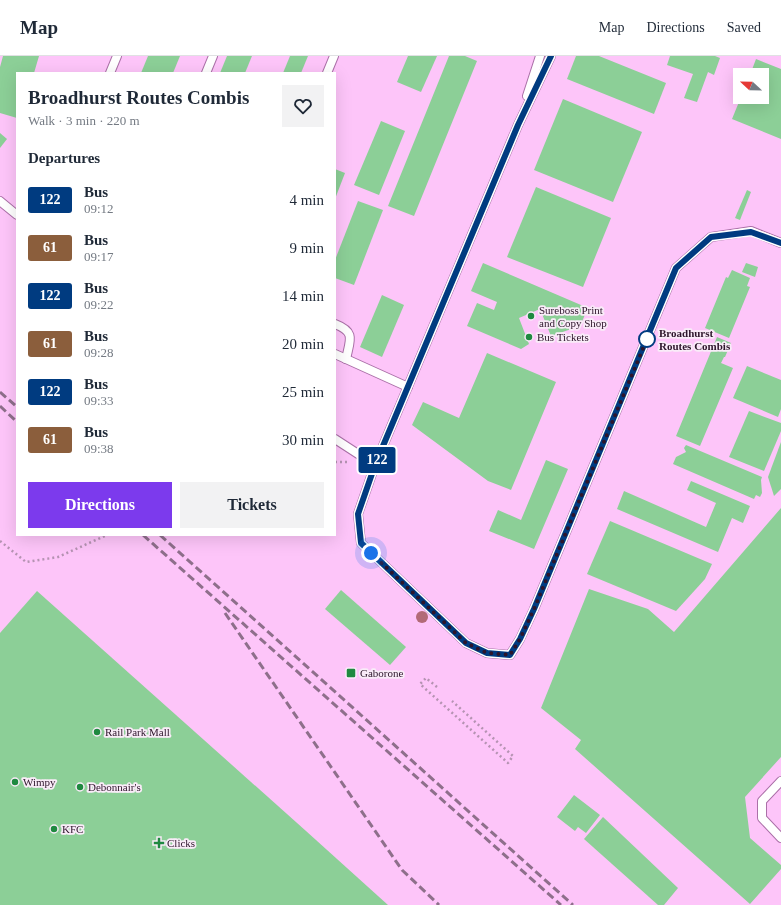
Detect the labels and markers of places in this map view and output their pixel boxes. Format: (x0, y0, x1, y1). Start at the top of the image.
place label: Sureboss Print and Copy Shop (539, 304, 607, 329)
marker: Sureboss Print and Copy Shop (526, 311, 536, 321)
place label: Broadhurst Routes Combis (659, 327, 731, 352)
marker: Broadhurst Routes Combis (638, 330, 656, 348)
place label: Bus Tickets (537, 331, 589, 343)
marker: Bus Tickets (524, 332, 534, 342)
marker: Gaborone (345, 667, 357, 679)
place label: Gaborone (360, 667, 403, 679)
place label: Rail Park Mall (105, 726, 170, 738)
marker: Rail Park Mall (92, 727, 102, 737)
place label: Wimpy (23, 776, 56, 788)
marker: Wimpy (10, 777, 20, 787)
place label: Debonnair's (88, 781, 141, 793)
marker: Debonnair's (75, 782, 85, 792)
place label: KFC (62, 823, 83, 835)
marker: KFC (49, 824, 59, 834)
place label: Clicks (167, 837, 195, 849)
marker: Clicks (154, 838, 164, 848)

